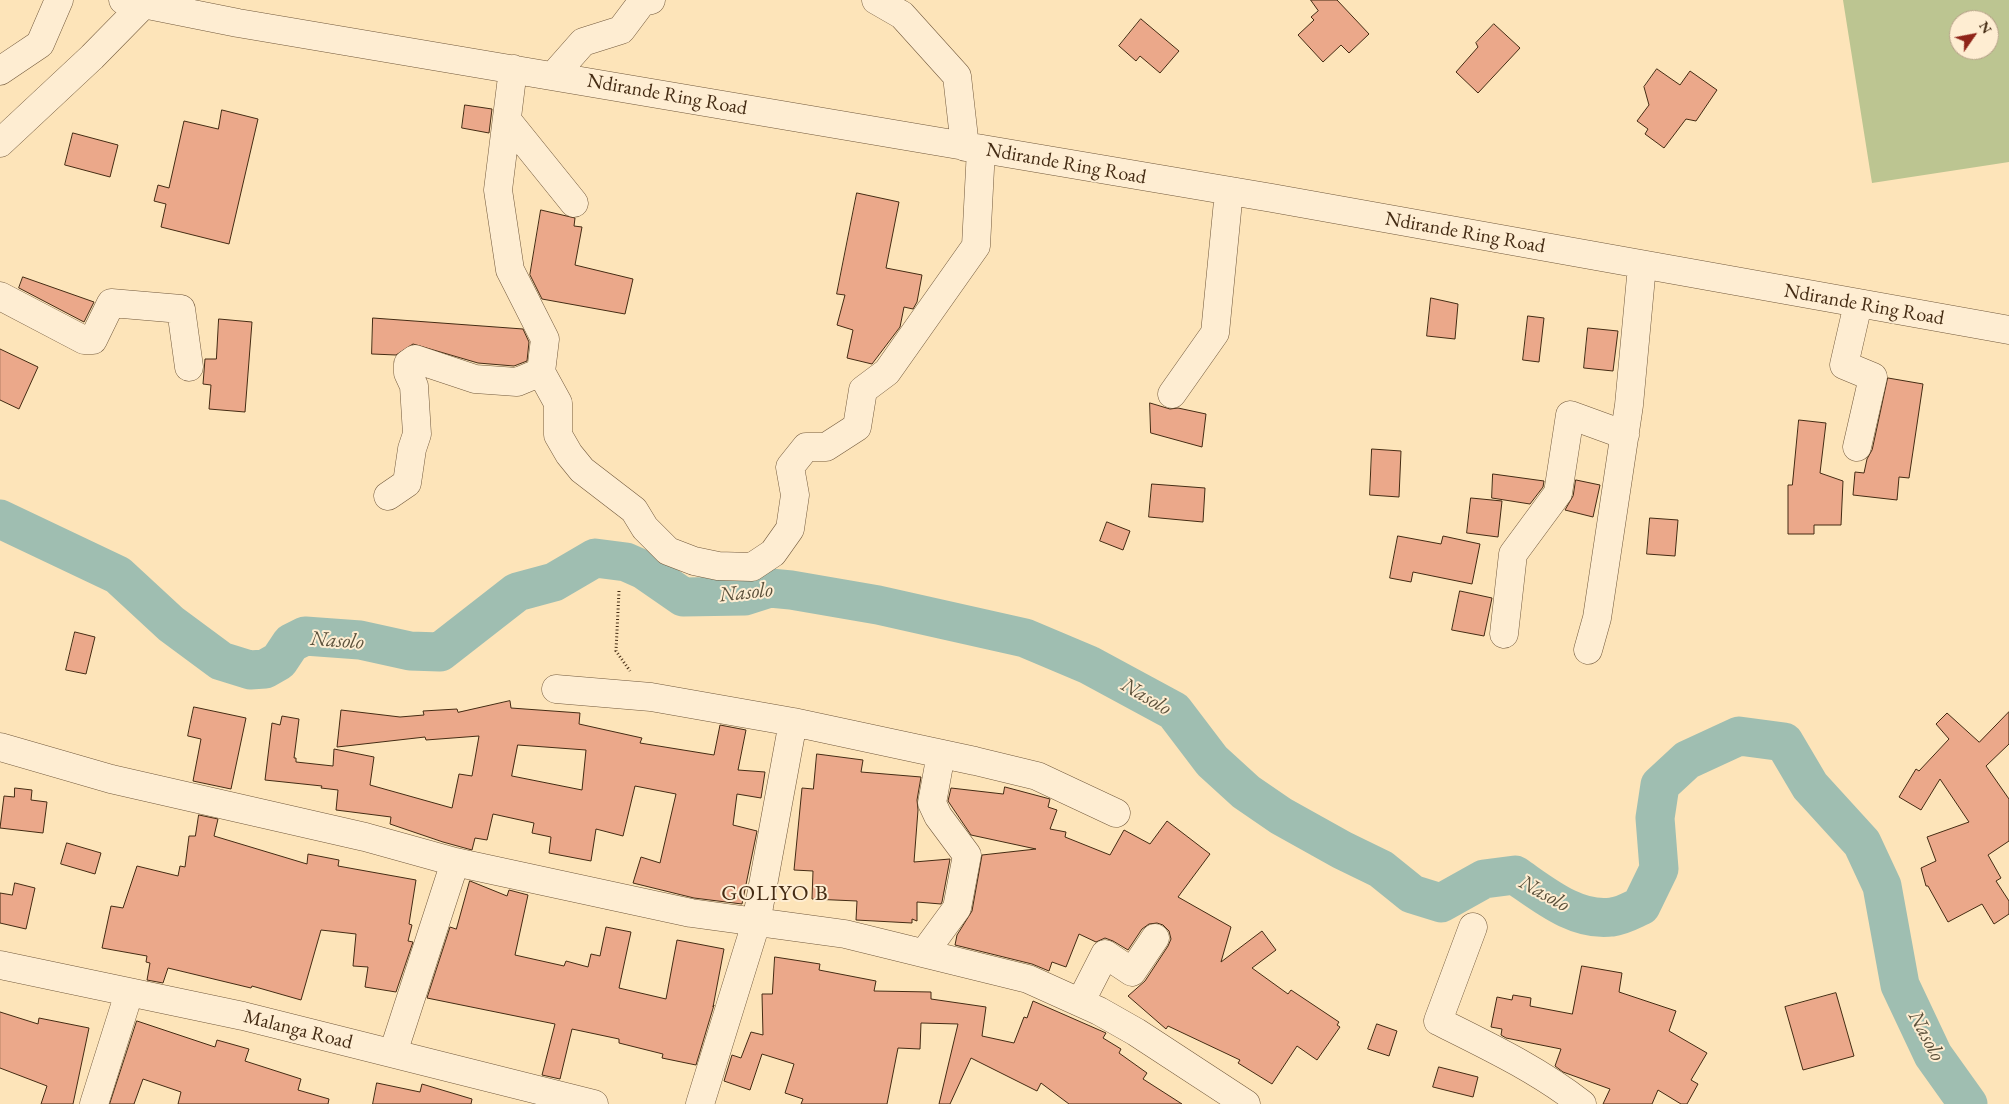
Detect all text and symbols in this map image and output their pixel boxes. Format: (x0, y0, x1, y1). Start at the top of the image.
north arrow (1949, 10, 1999, 60)
text: N (1975, 18, 1996, 37)
street label: Ndirande Ring Road (585, 69, 749, 121)
street label: Ndirande Ring Road (984, 138, 1148, 190)
street label: Ndirande Ring Road (1383, 207, 1547, 259)
street label: Ndirande Ring Road (1782, 279, 1946, 331)
water label: Nasolo (718, 578, 774, 608)
water label: Nasolo (309, 627, 365, 655)
water label: Nasolo (1116, 673, 1176, 721)
water label: Nasolo (1514, 870, 1574, 918)
district label: GOLIYO B (720, 881, 830, 907)
street label: Malanga Road (241, 1005, 355, 1055)
water label: Nasolo (1902, 1006, 1950, 1066)

